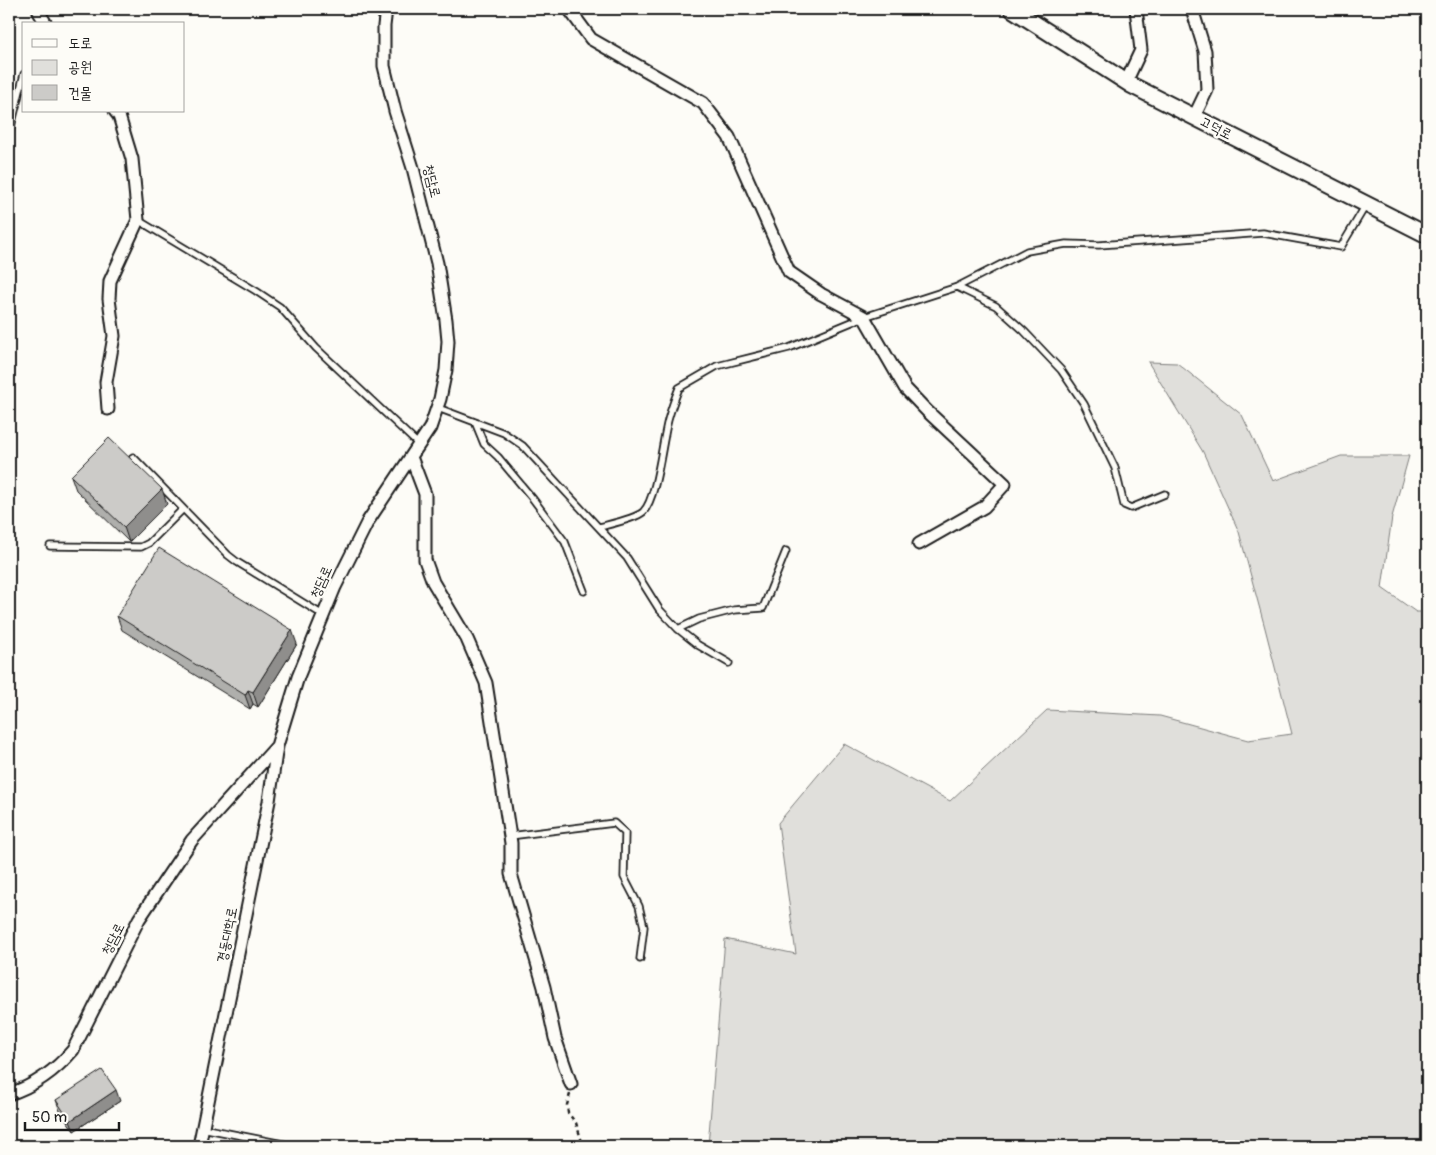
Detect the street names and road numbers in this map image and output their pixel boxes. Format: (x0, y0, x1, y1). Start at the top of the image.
street label: 고덕로 (1197, 113, 1235, 143)
street label: 청담로 (420, 163, 444, 199)
street label: 청담로 (306, 563, 336, 601)
street label: 경동대학로 (213, 906, 241, 964)
street label: 청담로 (98, 920, 128, 958)

